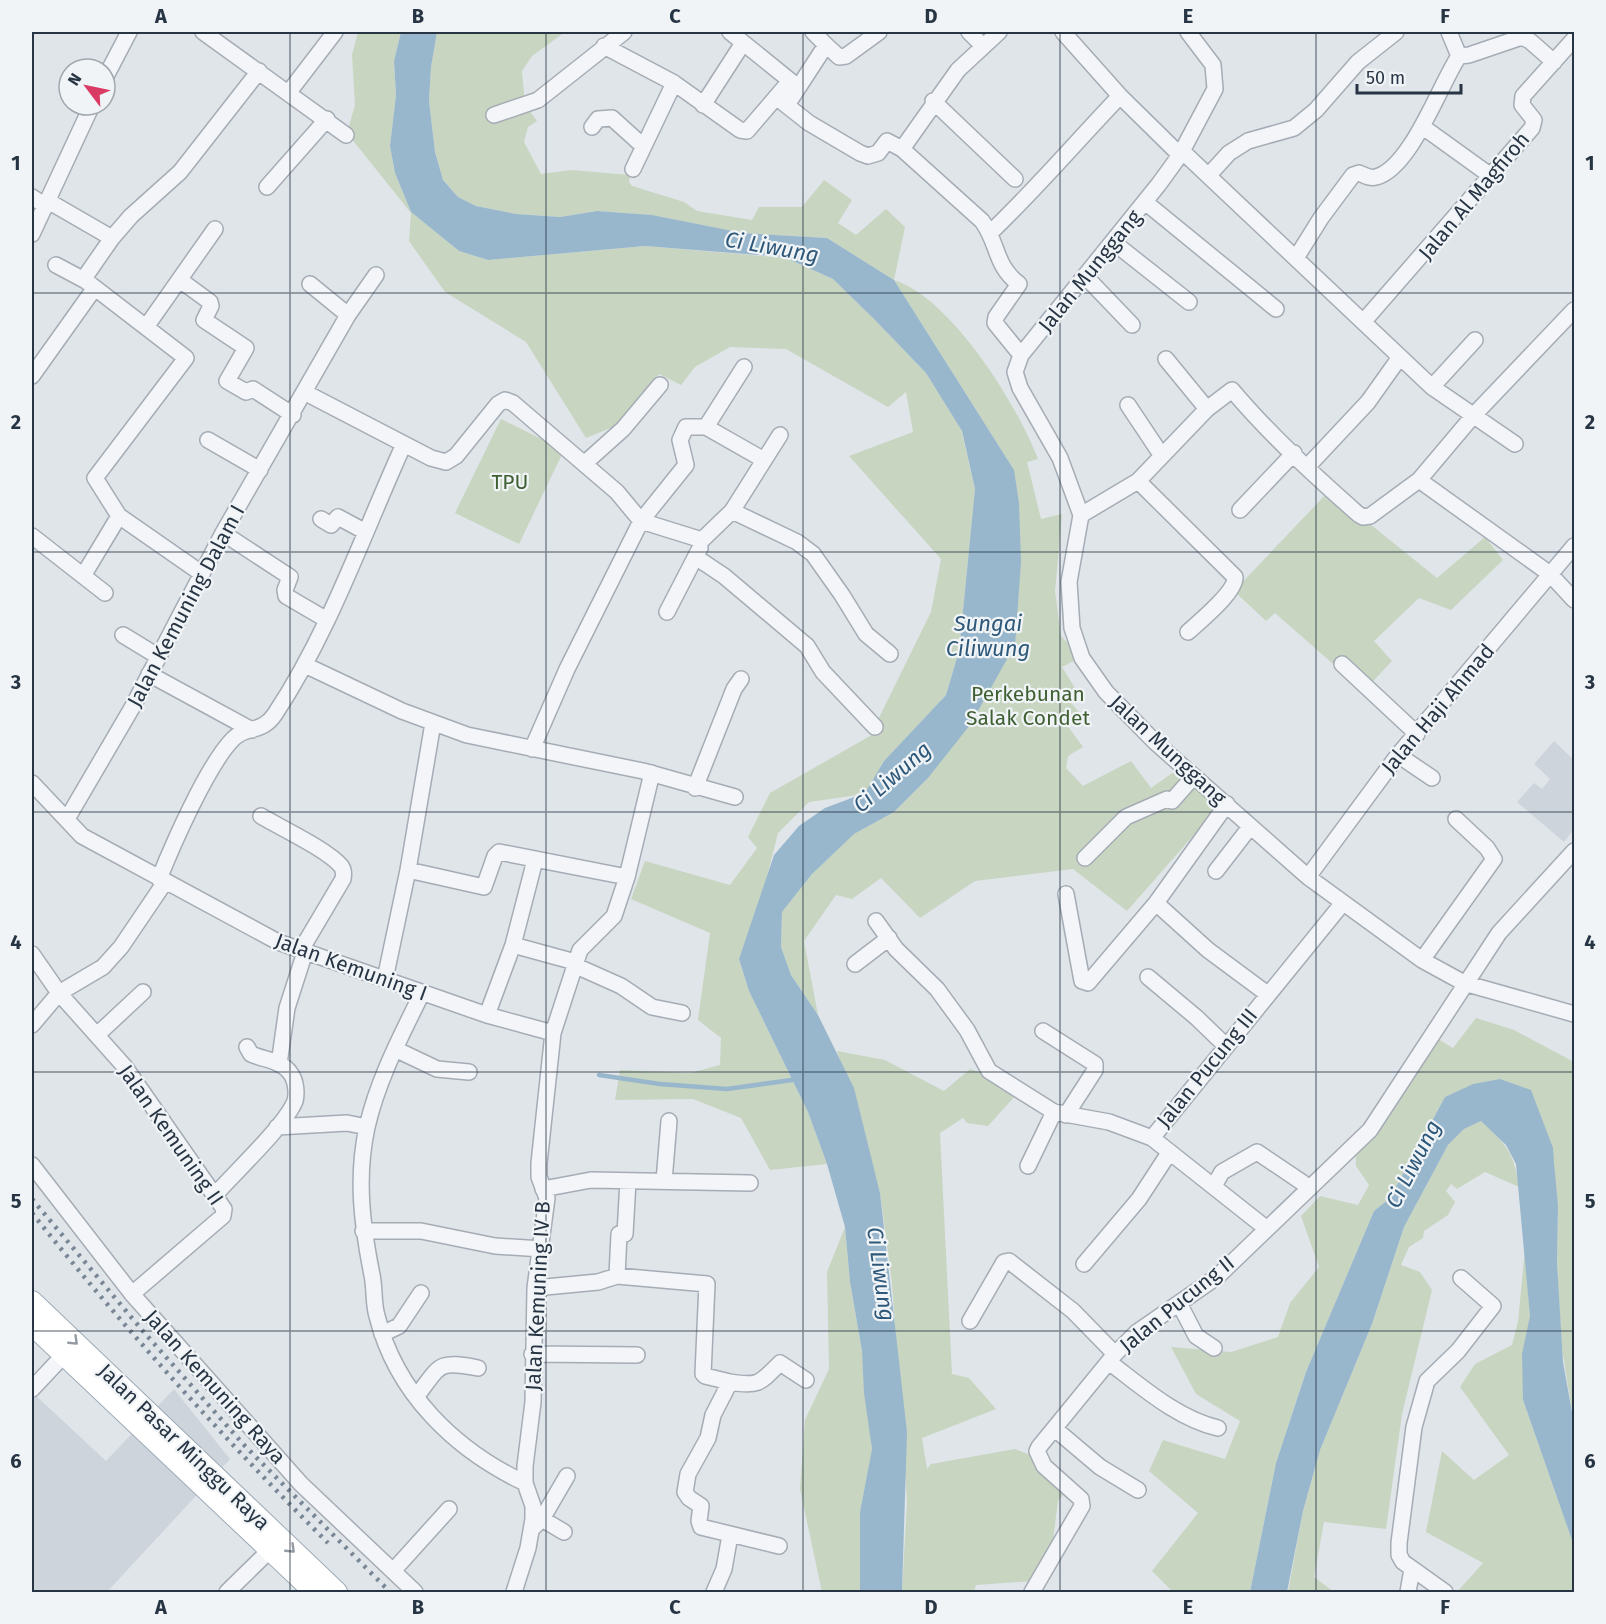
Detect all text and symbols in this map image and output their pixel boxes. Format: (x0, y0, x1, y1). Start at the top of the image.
text: A (154, 4, 168, 28)
text: B (412, 4, 424, 28)
text: C (669, 4, 681, 28)
text: D (924, 4, 938, 28)
text: E (1183, 4, 1193, 28)
text: F (1440, 4, 1450, 28)
north arrow (57, 57, 117, 117)
scale bar (1357, 57, 1460, 95)
text: 50 m (1366, 67, 1405, 89)
text: N (64, 70, 86, 89)
street label: Jalan Al Magfiroh (1413, 127, 1535, 265)
text: 1 (11, 151, 21, 175)
text: 1 (1585, 151, 1595, 175)
street label: Jalan Munggang (1033, 205, 1147, 337)
water label: Ci Liwung (723, 225, 821, 269)
text: 2 (11, 410, 21, 434)
text: 2 (1585, 410, 1595, 434)
park label: TPU (492, 469, 528, 495)
street label: Jalan Kemuning Dalam I (122, 500, 250, 712)
water label: Sungai Ciliwung (946, 610, 1030, 662)
street label: Jalan Haji Ahmad (1376, 639, 1500, 779)
text: 3 (10, 670, 21, 694)
text: 3 (1584, 670, 1595, 694)
park label: Perkebunan Salak Condet (966, 681, 1090, 731)
street label: Jalan Munggang (1104, 689, 1232, 811)
water label: Ci Liwung (847, 736, 937, 818)
street label: Jalan Kemuning I (271, 927, 431, 1007)
text: 4 (10, 930, 22, 954)
text: 4 (1584, 930, 1596, 954)
street label: Jalan Pucung III (1151, 1003, 1263, 1133)
street label: Jalan Kemuning II (113, 1060, 229, 1210)
water label: Ci Liwung (1379, 1116, 1447, 1212)
text: 5 (11, 1189, 22, 1213)
text: 5 (1585, 1189, 1596, 1213)
street label: Jalan Kemuning IV B (520, 1200, 556, 1392)
water label: Ci Liwung (861, 1225, 901, 1323)
street label: Jalan Pucung II (1114, 1250, 1240, 1358)
street label: Jalan Kemuning Raya (139, 1304, 291, 1470)
one-way arrow (66, 1334, 77, 1345)
street label: Jalan Pasar Minggu Raya (93, 1358, 275, 1536)
text: 6 (10, 1449, 22, 1473)
text: 6 (1584, 1449, 1596, 1473)
one-way arrow (283, 1541, 294, 1552)
text: A (154, 1595, 168, 1619)
text: B (412, 1595, 424, 1619)
text: C (669, 1595, 681, 1619)
text: D (924, 1595, 938, 1619)
text: E (1183, 1595, 1193, 1619)
text: F (1440, 1595, 1450, 1619)

